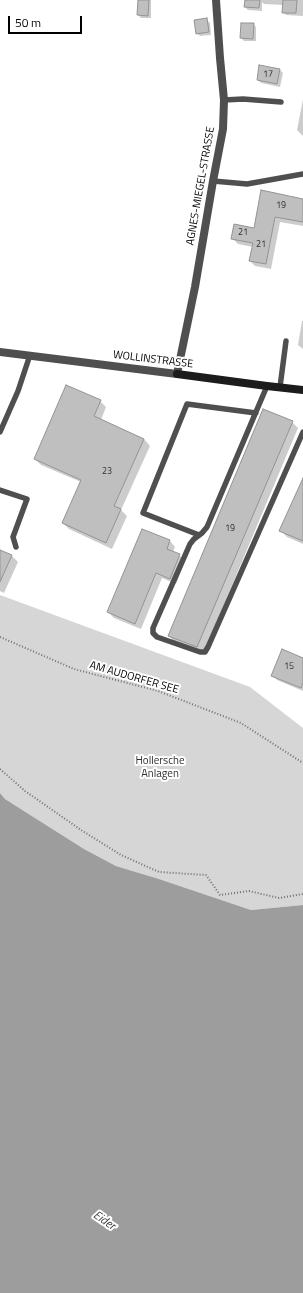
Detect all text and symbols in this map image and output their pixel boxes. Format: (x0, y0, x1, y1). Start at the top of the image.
scale bar (10, 8, 84, 34)
text: 50 m (15, 13, 41, 32)
house number: 17 (263, 70, 273, 80)
street label: AGNES-MIEGEL-STRASSE (184, 126, 218, 246)
house number: 19 (276, 201, 286, 211)
house number: 21 (238, 228, 248, 238)
house number: 21 (256, 240, 266, 250)
street label: WOLLINSTRASSE (112, 349, 194, 371)
house number: 23 (102, 467, 112, 477)
house number: 19 (225, 524, 235, 534)
street label: AM AUDORFER SEE (88, 659, 180, 697)
house number: 15 (284, 662, 294, 672)
park label: Hollersche Anlagen (136, 754, 184, 780)
water label: Eider (90, 1208, 118, 1234)

